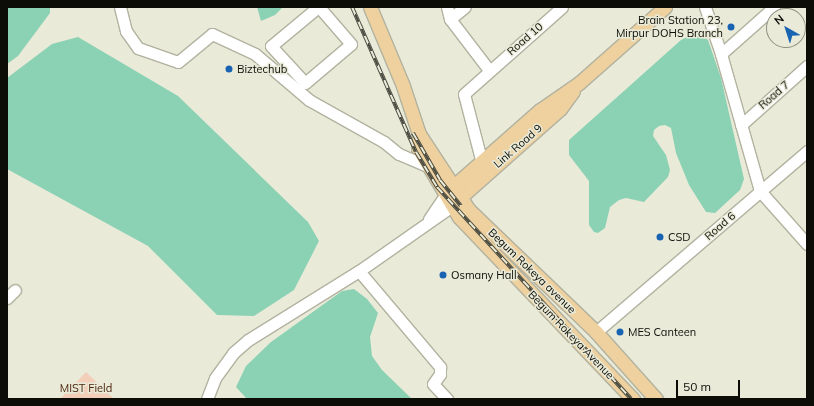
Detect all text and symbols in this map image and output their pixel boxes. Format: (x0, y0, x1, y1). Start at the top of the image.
north arrow (766, 8, 806, 48)
text: N (771, 11, 787, 28)
place label: Brain Station 23, Mirpur DOHS Branch (616, 14, 723, 40)
street label: Road 10 (504, 20, 546, 58)
marker: Brain Station 23, Mirpur DOHS Branch (726, 22, 736, 32)
place label: Biztechub (237, 62, 287, 76)
marker: Biztechub (224, 64, 234, 74)
street label: Road 7 (756, 78, 792, 112)
street label: Link Road 9 (491, 121, 545, 171)
street label: Road 6 (702, 209, 738, 243)
street label: Begum Rokeya avenue (486, 226, 578, 316)
place label: CSD (668, 230, 690, 244)
marker: CSD (655, 232, 665, 242)
place label: Osmany Hall (451, 268, 517, 282)
marker: Osmany Hall (438, 270, 448, 280)
street label: Begum Rokeya Avenue (525, 288, 617, 382)
place label: MES Canteen (628, 325, 696, 339)
marker: MES Canteen (615, 327, 625, 337)
scale bar (678, 372, 742, 398)
text: 50 m (683, 379, 711, 394)
park label: MIST Field (60, 381, 112, 395)

